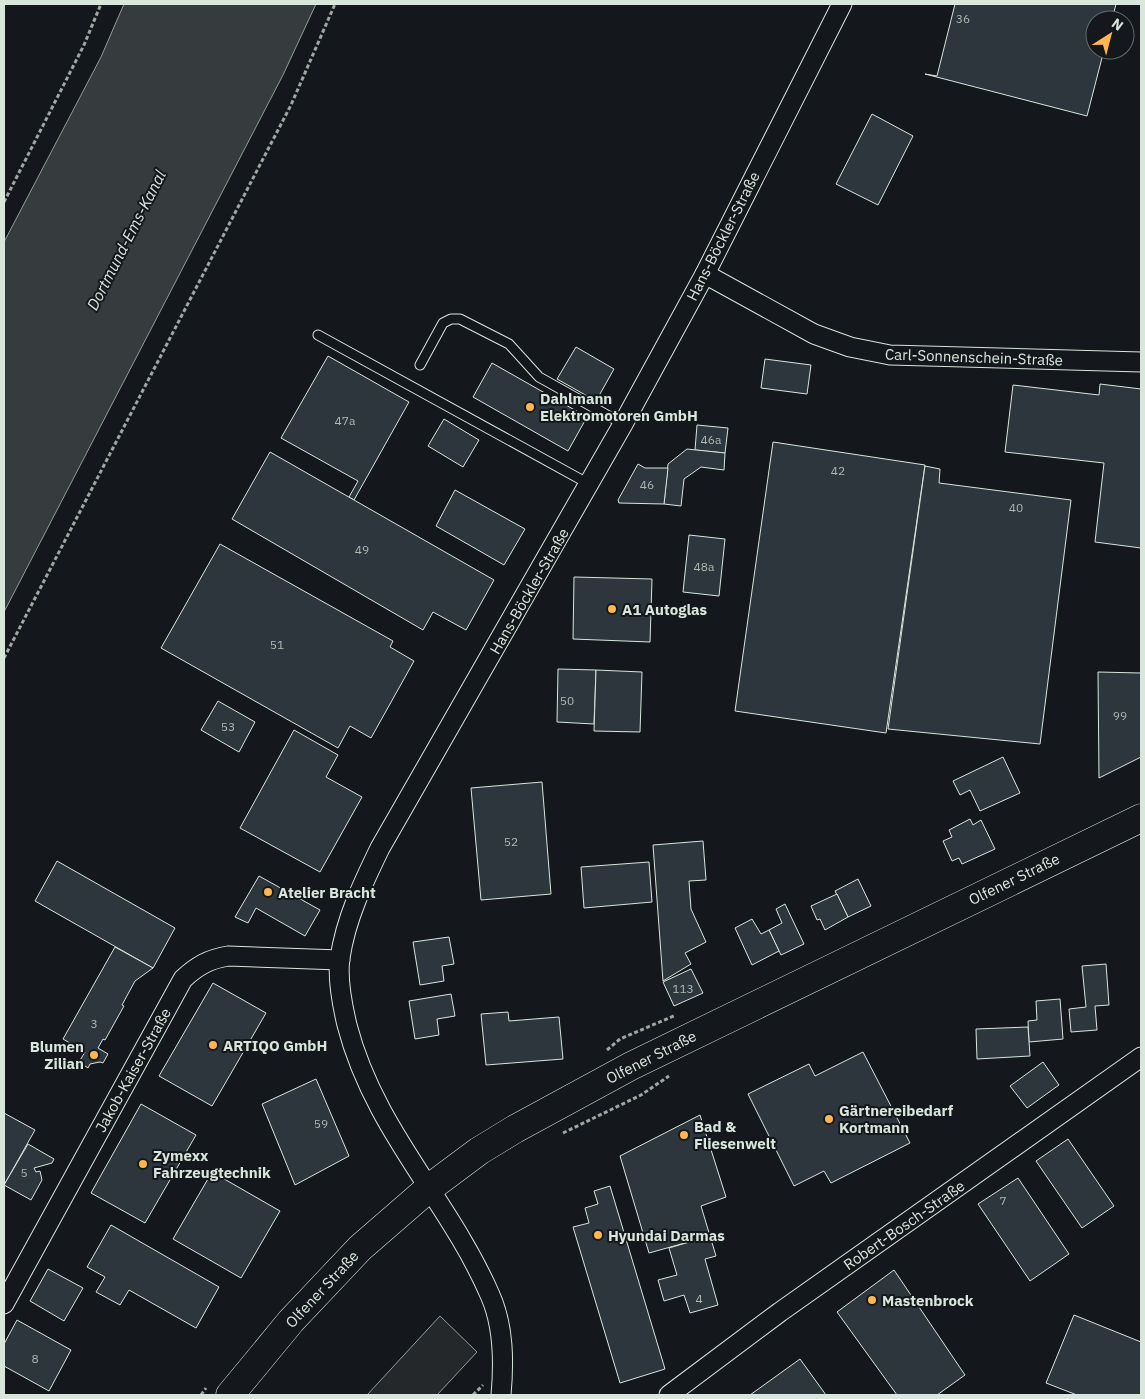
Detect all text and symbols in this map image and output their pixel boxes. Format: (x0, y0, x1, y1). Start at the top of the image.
north arrow (1085, 10, 1135, 60)
house number: 36 (956, 11, 970, 26)
text: N (1108, 14, 1127, 35)
water label: Dortmund-Ems-Kanal (82, 166, 170, 313)
street label: Hans-Böckler-Straße (682, 168, 764, 304)
street label: Carl-Sonnenschein-Straße (885, 344, 1063, 370)
place label: Dahlmann Elektromotoren GmbH (540, 389, 698, 425)
marker: Dahlmann Elektromotoren GmbH (524, 401, 536, 413)
house number: 47a (335, 413, 356, 428)
house number: 46a (701, 432, 722, 447)
house number: 42 (831, 463, 845, 478)
house number: 46 (640, 477, 654, 492)
house number: 40 (1009, 500, 1023, 515)
street label: Hans-Böckler-Straße (485, 525, 573, 657)
house number: 49 (355, 542, 369, 557)
house number: 48a (694, 559, 715, 574)
place label: A1 Autoglas (622, 600, 708, 619)
marker: A1 Autoglas (606, 603, 618, 615)
house number: 51 (270, 637, 284, 652)
house number: 50 (560, 693, 574, 708)
house number: 99 (1113, 708, 1127, 723)
house number: 53 (221, 719, 235, 734)
house number: 52 (504, 834, 518, 849)
street label: Olfener Straße (965, 849, 1063, 909)
place label: Atelier Bracht (278, 883, 376, 902)
marker: Atelier Bracht (262, 886, 274, 898)
house number: 113 (672, 981, 694, 996)
street label: Jakob-Kaiser-Straße (91, 1004, 175, 1136)
house number: 3 (90, 1016, 98, 1031)
street label: Olfener Straße (603, 1026, 699, 1088)
place label: ARTIQO GmbH (223, 1036, 327, 1055)
place label: Blumen Zilian (30, 1037, 84, 1073)
marker: ARTIQO GmbH (207, 1039, 219, 1051)
marker: Blumen Zilian (88, 1049, 100, 1061)
place label: Gärtnereibedarf Kortmann (839, 1101, 954, 1137)
marker: Gärtnereibedarf Kortmann (823, 1113, 835, 1125)
house number: 59 (314, 1116, 328, 1131)
place label: Bad & Fliesenwelt (694, 1117, 776, 1153)
marker: Bad & Fliesenwelt (678, 1129, 690, 1141)
place label: Zymexx Fahrzeugtechnik (153, 1146, 271, 1182)
marker: Zymexx Fahrzeugtechnik (137, 1158, 149, 1170)
house number: 5 (20, 1165, 28, 1180)
street label: Robert-Bosch-Straße (840, 1176, 968, 1274)
house number: 7 (999, 1193, 1007, 1208)
place label: Hyundai Darmas (608, 1226, 725, 1245)
marker: Hyundai Darmas (592, 1229, 604, 1241)
street label: Olfener Straße (281, 1246, 363, 1332)
house number: 4 (695, 1291, 703, 1306)
place label: Mastenbrock (882, 1291, 974, 1310)
marker: Mastenbrock (866, 1294, 878, 1306)
house number: 8 (31, 1351, 39, 1366)

